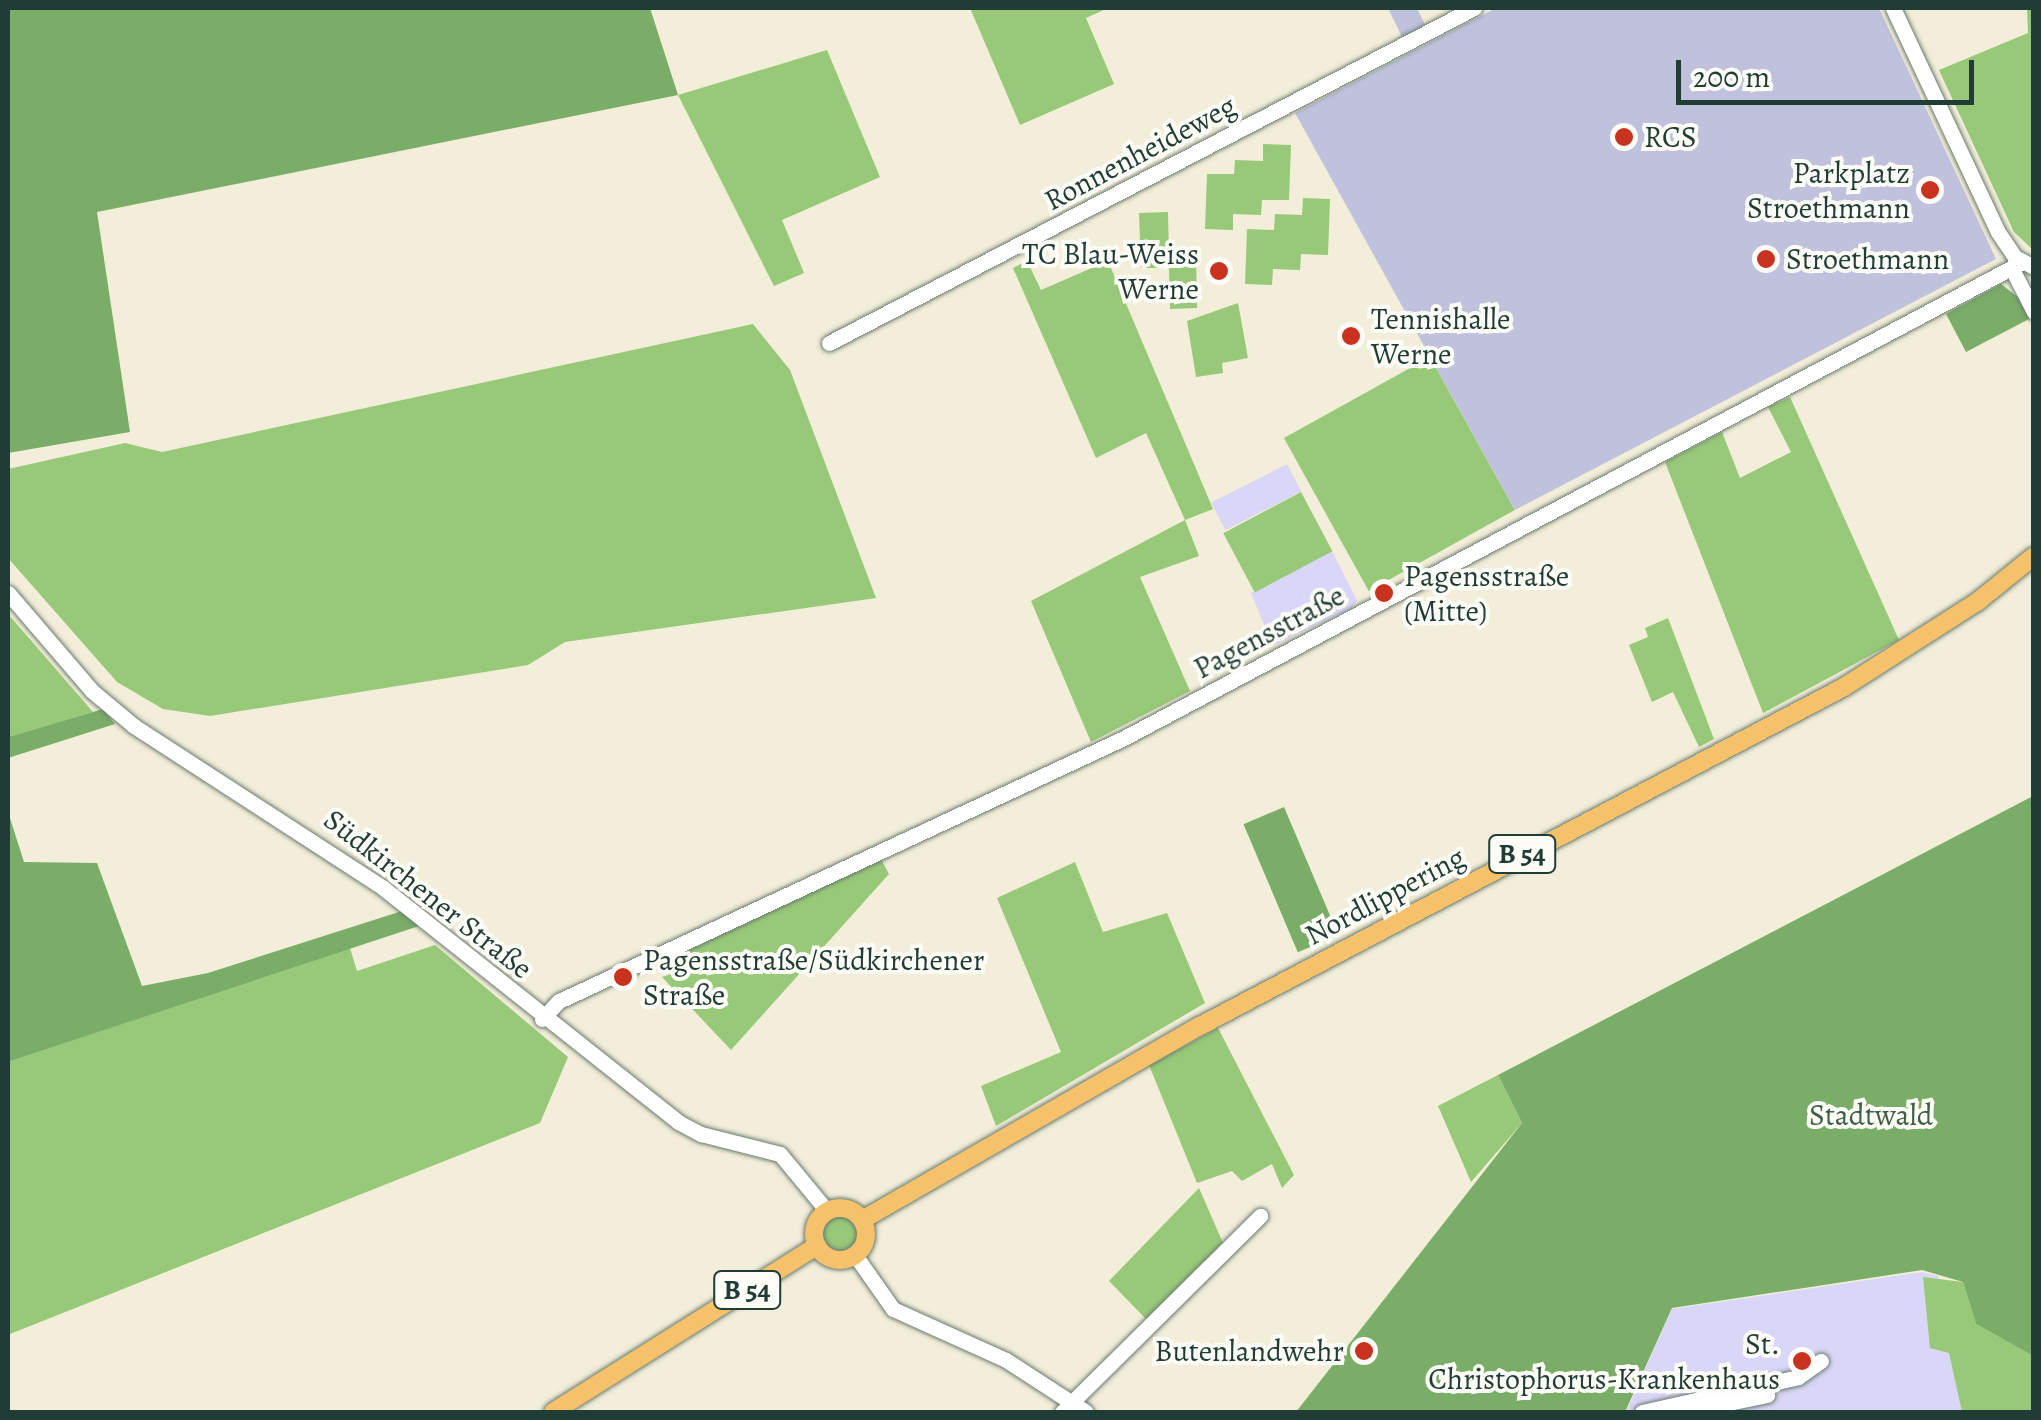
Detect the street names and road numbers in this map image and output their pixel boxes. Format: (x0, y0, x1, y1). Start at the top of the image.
street label: Ronnenheideweg (1038, 87, 1242, 219)
street label: Pagensstraße (1188, 577, 1350, 687)
street label: Südkirchener Straße (317, 801, 539, 987)
road number: B 54 (1487, 831, 1557, 877)
street label: Nordlippering (1299, 839, 1471, 953)
road number: B 54 (712, 1267, 782, 1313)

